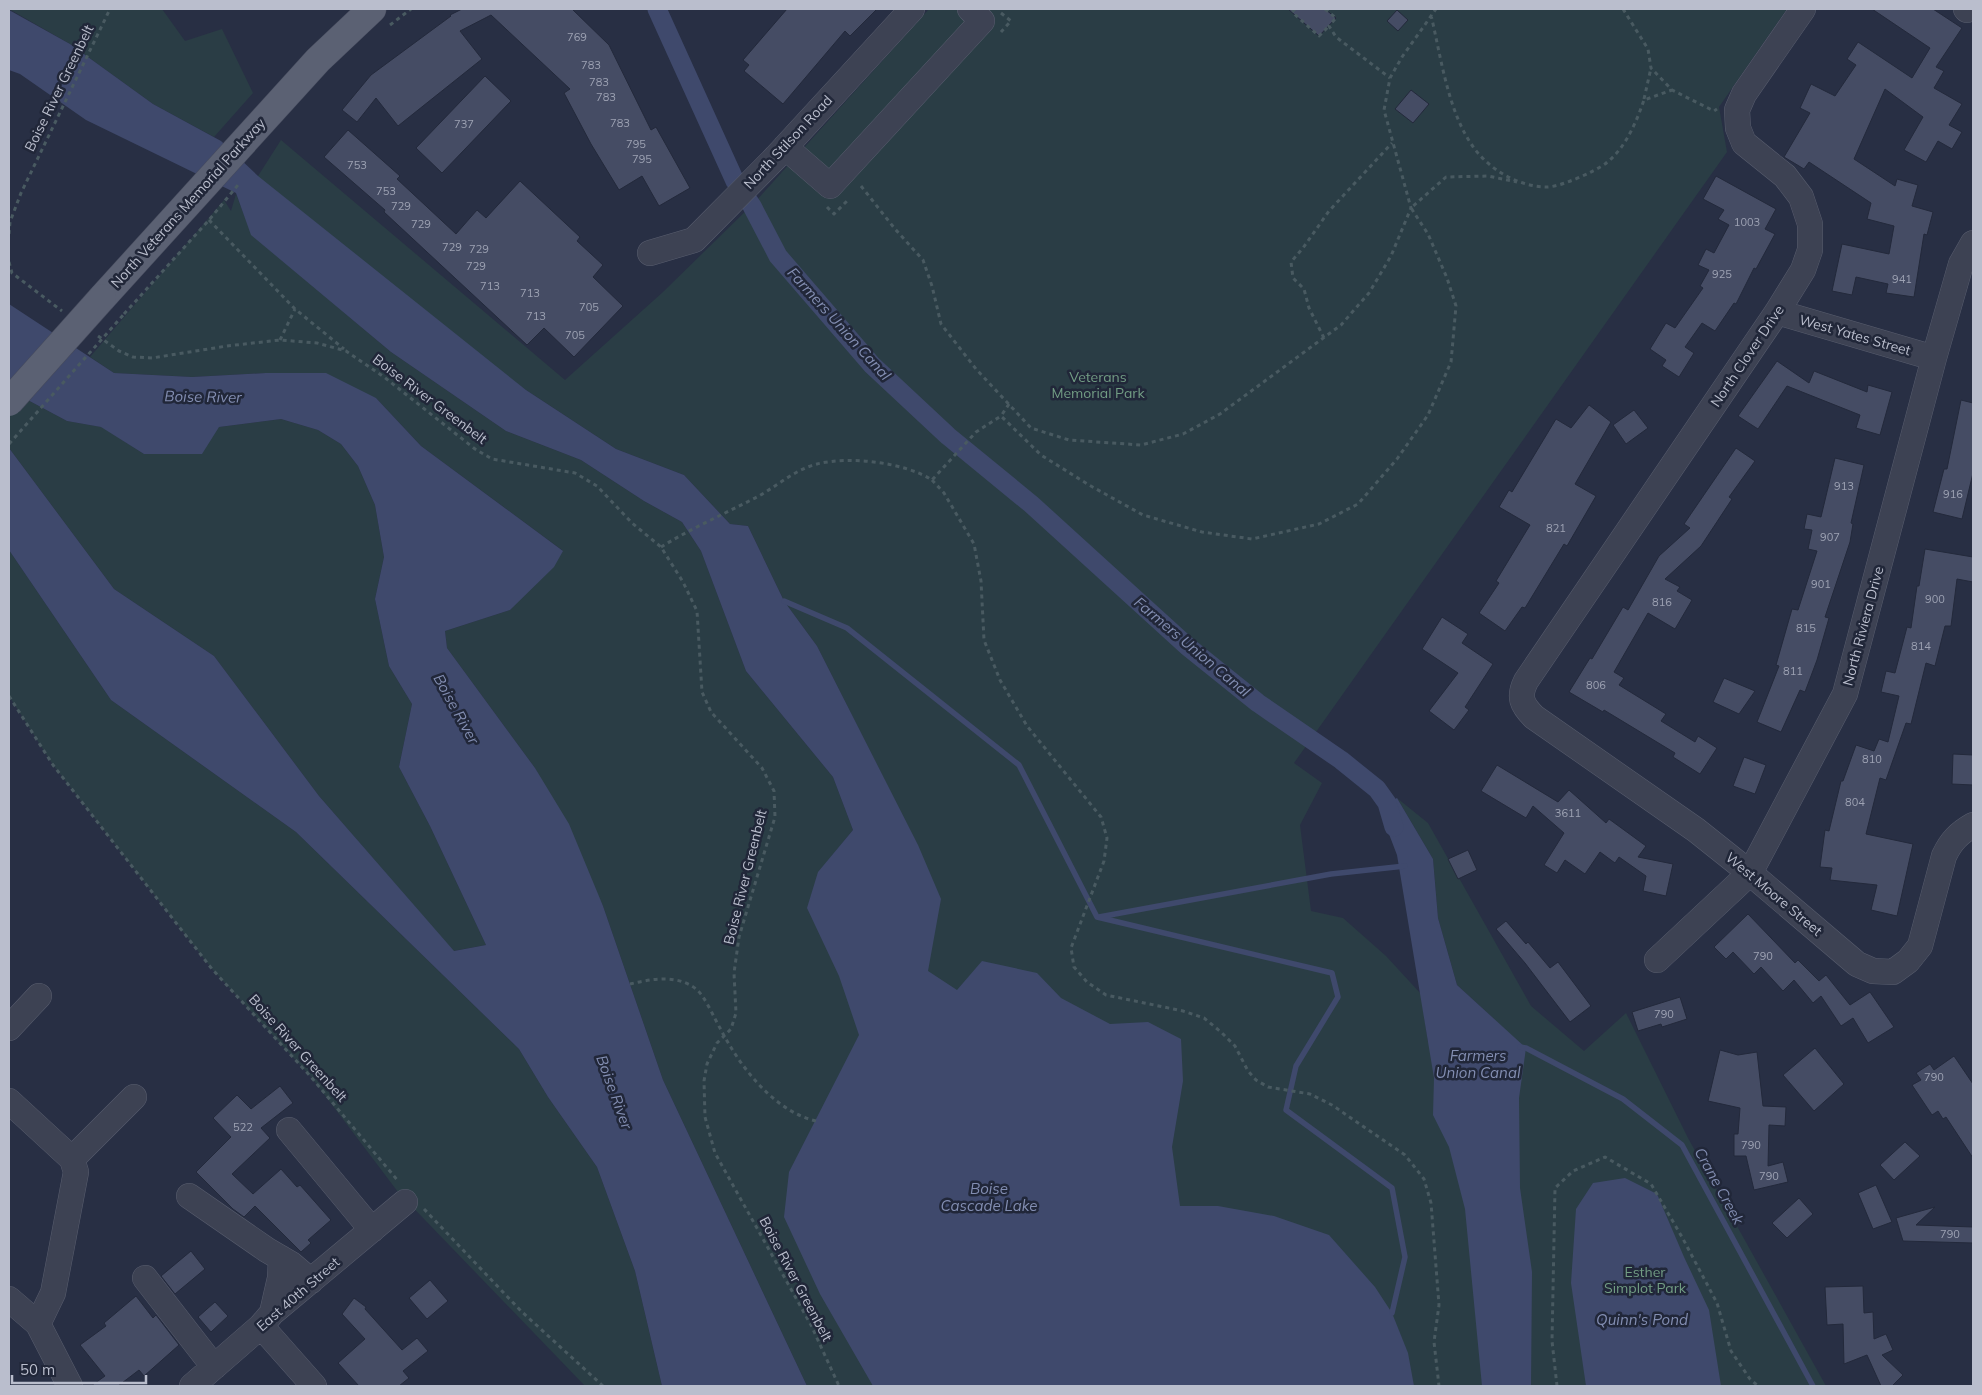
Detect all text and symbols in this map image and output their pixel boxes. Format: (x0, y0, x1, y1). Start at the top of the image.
street label: Boise River Greenbelt (21, 22, 98, 154)
house number: 769 (567, 30, 587, 44)
house number: 783 (581, 58, 601, 72)
house number: 783 (589, 75, 609, 89)
house number: 783 (596, 90, 616, 104)
street label: North Stilson Road (740, 91, 836, 193)
street label: North Veterans Memorial Parkway (107, 114, 270, 292)
house number: 783 (610, 116, 630, 130)
house number: 737 (454, 117, 474, 131)
house number: 795 (626, 137, 646, 151)
house number: 795 (632, 152, 652, 166)
house number: 753 (347, 158, 367, 172)
house number: 753 (376, 184, 396, 198)
house number: 729 (391, 199, 411, 213)
house number: 1003 (1734, 215, 1760, 229)
house number: 729 (411, 217, 431, 231)
house number: 729 (442, 240, 462, 254)
house number: 729 (469, 242, 489, 256)
house number: 729 (466, 259, 486, 273)
water label: Farmers Union Canal (784, 263, 895, 384)
house number: 925 (1712, 267, 1732, 281)
house number: 941 (1892, 272, 1912, 286)
house number: 713 (480, 279, 500, 293)
house number: 713 (520, 286, 540, 300)
house number: 705 (579, 300, 599, 314)
street label: North Clover Drive (1706, 302, 1788, 410)
house number: 713 (526, 309, 546, 323)
street label: West Yates Street (1797, 310, 1913, 360)
house number: 705 (565, 328, 585, 342)
street label: Boise River Greenbelt (369, 350, 491, 448)
park label: Veterans Memorial Park (1051, 368, 1145, 402)
water label: Boise River (164, 386, 242, 407)
house number: 913 (1834, 479, 1854, 493)
house number: 916 (1943, 487, 1963, 501)
house number: 821 (1546, 521, 1566, 535)
house number: 907 (1820, 530, 1840, 544)
street label: North Riviera Drive (1838, 564, 1888, 688)
house number: 901 (1811, 577, 1831, 591)
house number: 900 (1925, 592, 1945, 606)
water label: Farmers Union Canal (1130, 593, 1255, 701)
house number: 816 (1652, 595, 1672, 609)
house number: 815 (1796, 621, 1816, 635)
house number: 814 (1911, 639, 1931, 653)
house number: 811 (1783, 664, 1803, 678)
water label: Boise River (429, 670, 484, 748)
house number: 806 (1586, 678, 1606, 692)
house number: 810 (1862, 752, 1882, 766)
house number: 804 (1845, 795, 1865, 809)
house number: 3611 (1555, 806, 1581, 820)
street label: Boise River Greenbelt (719, 807, 771, 946)
street label: West Moore Street (1722, 848, 1826, 940)
house number: 790 (1753, 949, 1773, 963)
street label: Boise River Greenbelt (245, 990, 351, 1106)
house number: 790 (1654, 1007, 1674, 1021)
water label: Farmers Union Canal (1436, 1046, 1521, 1082)
water label: Boise River (592, 1052, 637, 1132)
house number: 790 (1924, 1070, 1944, 1084)
house number: 522 (233, 1120, 253, 1134)
house number: 790 (1741, 1138, 1761, 1152)
water label: Crane Creek (1690, 1144, 1749, 1229)
house number: 790 (1759, 1169, 1779, 1183)
water label: Boise Cascade Lake (941, 1179, 1037, 1215)
street label: Boise River Greenbelt (755, 1214, 837, 1345)
house number: 790 (1940, 1227, 1960, 1241)
street label: East 40th Street (253, 1253, 343, 1335)
park label: Esther Simplot Park (1604, 1263, 1687, 1297)
water label: Quinn's Pond (1596, 1310, 1688, 1329)
scale bar (12, 1352, 146, 1384)
text: 50 m (20, 1360, 55, 1379)

